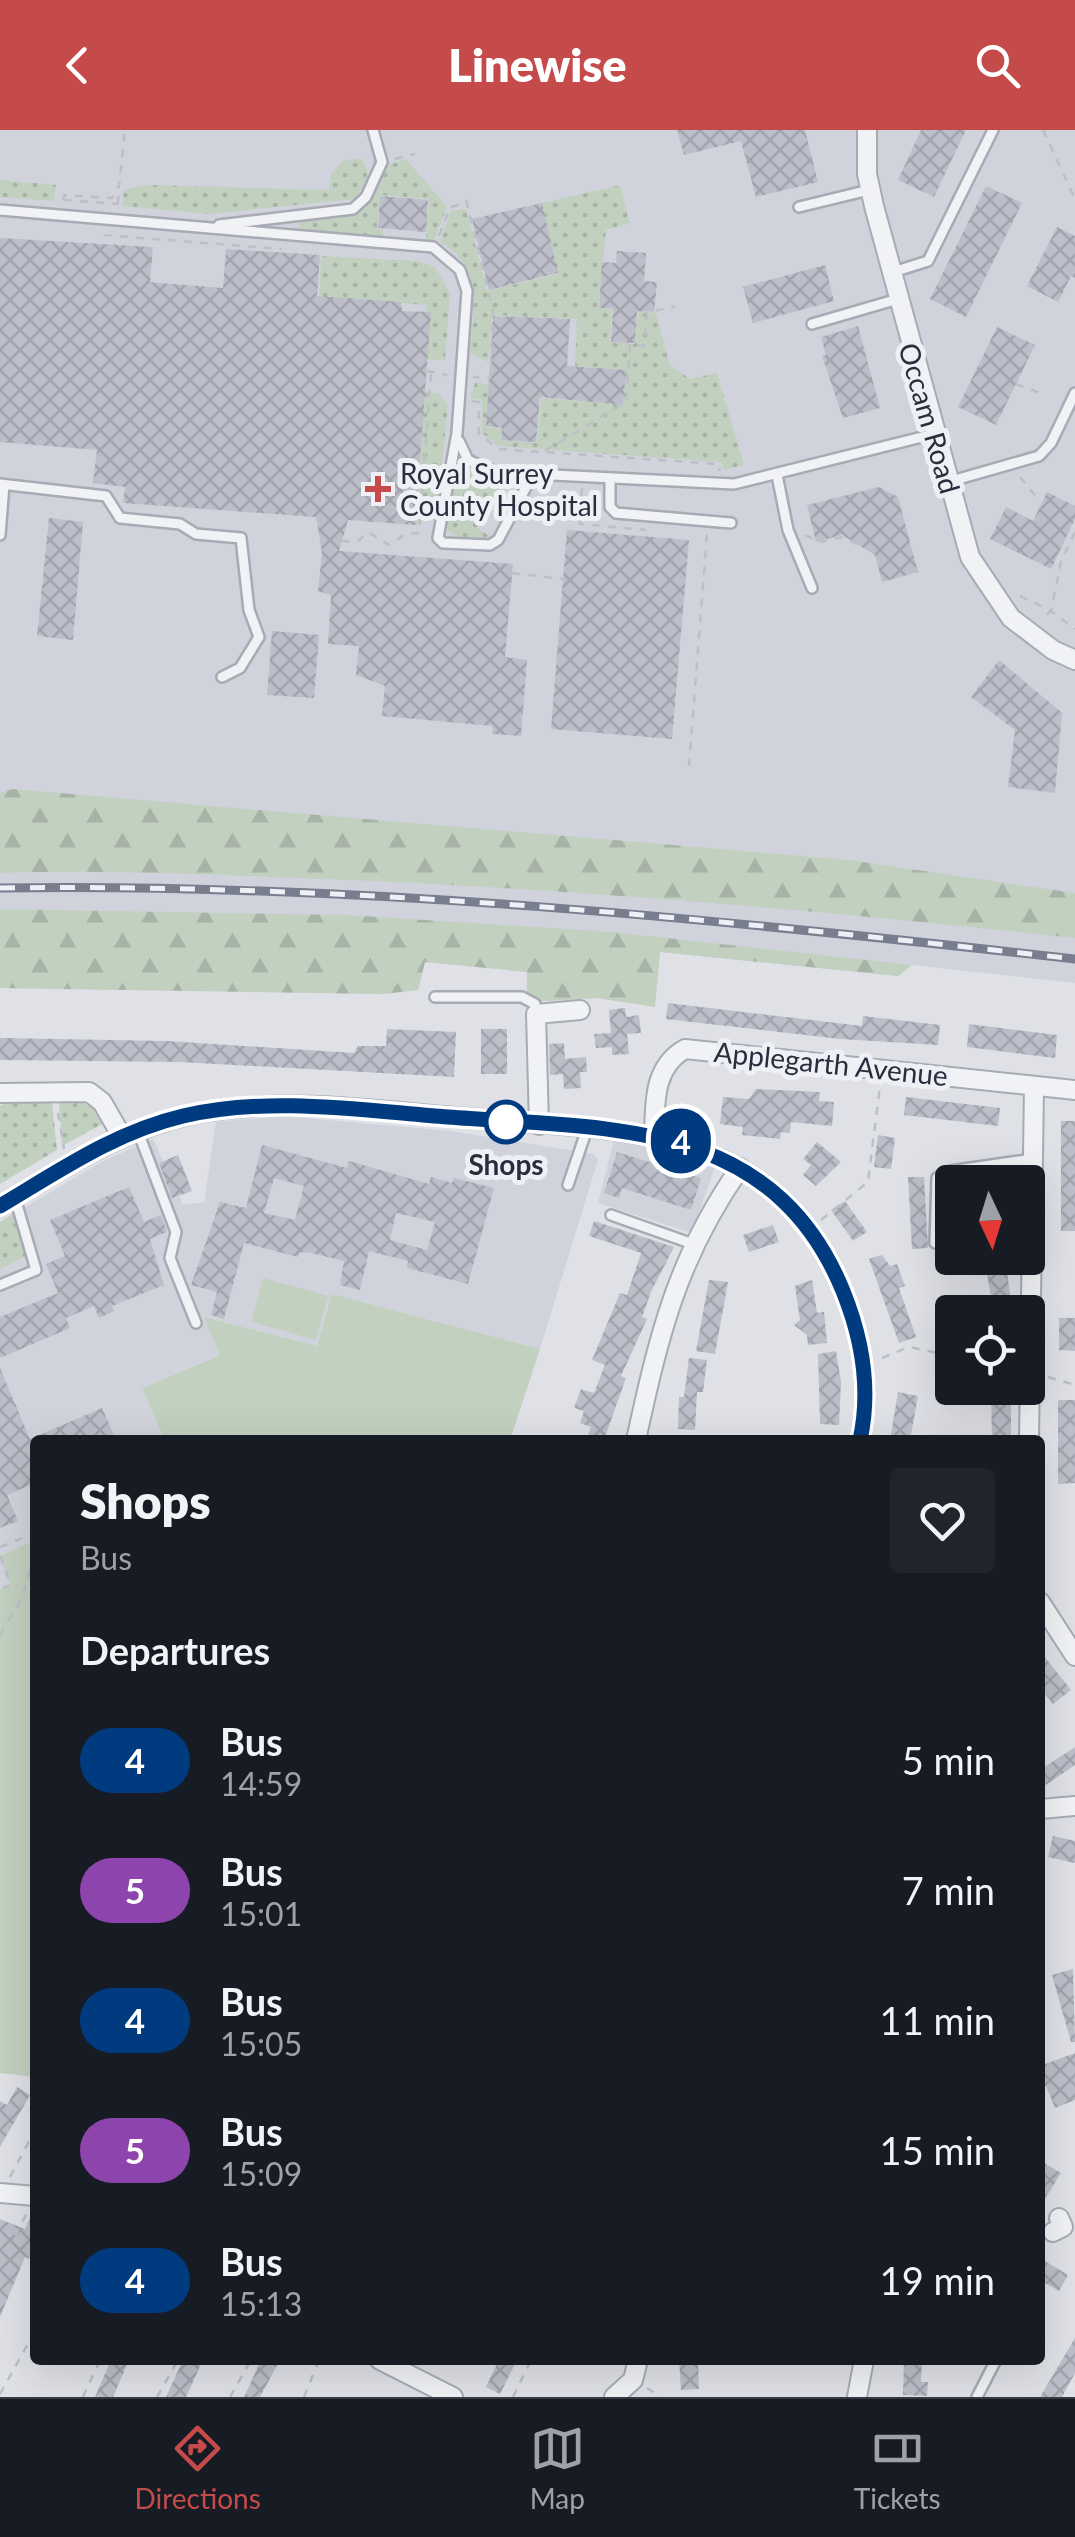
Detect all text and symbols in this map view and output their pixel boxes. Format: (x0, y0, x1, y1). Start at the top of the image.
icon: back (50, 38, 105, 93)
text: Linewise (448, 38, 627, 92)
icon: search (970, 38, 1025, 93)
street label: Occam Road (892, 339, 968, 497)
place label: Royal Surrey County Hospital (400, 456, 598, 522)
marker: Royal Surrey County Hospital (365, 476, 391, 502)
street label: Applegarth Avenue (712, 1034, 950, 1092)
marker: Shops (485, 1101, 527, 1143)
line badge: 4 (648, 1108, 714, 1174)
text: 4 (671, 1120, 691, 1162)
place label: Shops (468, 1147, 544, 1181)
north arrow (935, 1165, 1045, 1275)
map controls (935, 1165, 1045, 1405)
button: locate (935, 1295, 1045, 1405)
button: heart (890, 1468, 995, 1573)
text: Shops (80, 1472, 211, 1529)
text: Bus (80, 1538, 132, 1577)
text: Departures (80, 1627, 270, 1673)
text: Bus (220, 1718, 283, 1764)
text: 5 min (902, 1737, 995, 1783)
text: 4 (125, 1739, 145, 1781)
text: 14:59 (220, 1764, 302, 1803)
text: Bus (220, 1848, 283, 1894)
text: 7 min (902, 1867, 995, 1913)
text: 5 (125, 1869, 145, 1911)
text: 15:01 (220, 1894, 302, 1933)
text: Bus (220, 1978, 283, 2024)
text: 11 min (880, 1997, 995, 2043)
text: 4 (125, 1999, 145, 2041)
text: 15:05 (220, 2024, 302, 2063)
text: Bus (220, 2108, 283, 2154)
text: 15 min (880, 2127, 995, 2173)
text: 5 (125, 2129, 145, 2171)
text: 15:09 (220, 2154, 302, 2193)
text: Bus (220, 2238, 283, 2284)
text: 19 min (880, 2257, 995, 2303)
text: 4 (125, 2259, 145, 2301)
text: 15:13 (220, 2284, 302, 2323)
tab: Directions (134, 2421, 261, 2515)
tab: Map (530, 2421, 585, 2515)
tab: Tickets (854, 2421, 941, 2515)

